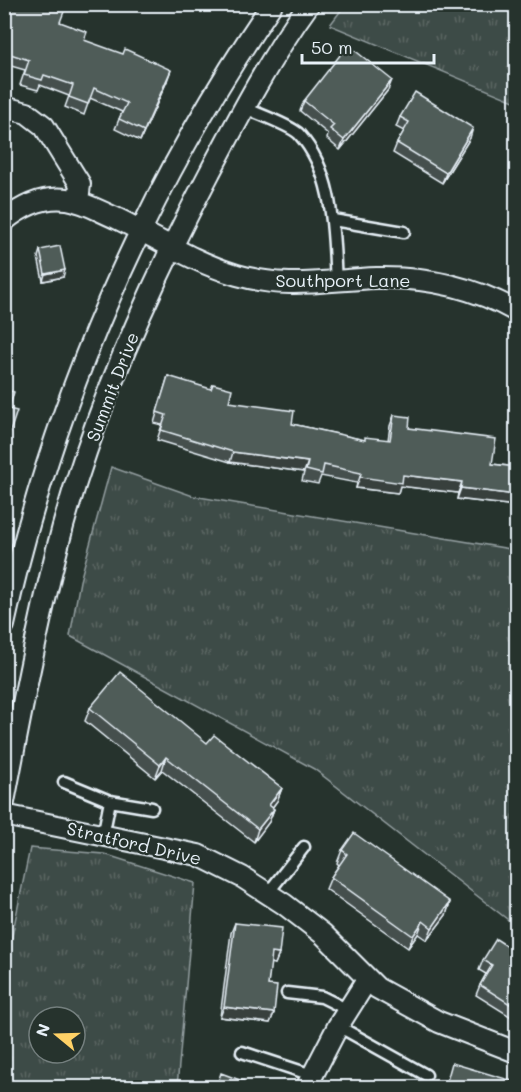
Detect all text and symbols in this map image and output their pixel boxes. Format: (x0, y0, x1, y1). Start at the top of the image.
scale bar (302, 27, 434, 65)
text: 50 m (311, 35, 353, 59)
street label: Southport Lane (275, 268, 411, 292)
street label: Summit Drive (80, 328, 144, 445)
street label: Stratford Drive (64, 816, 204, 870)
north arrow (27, 1005, 87, 1065)
text: N (30, 1021, 54, 1039)

